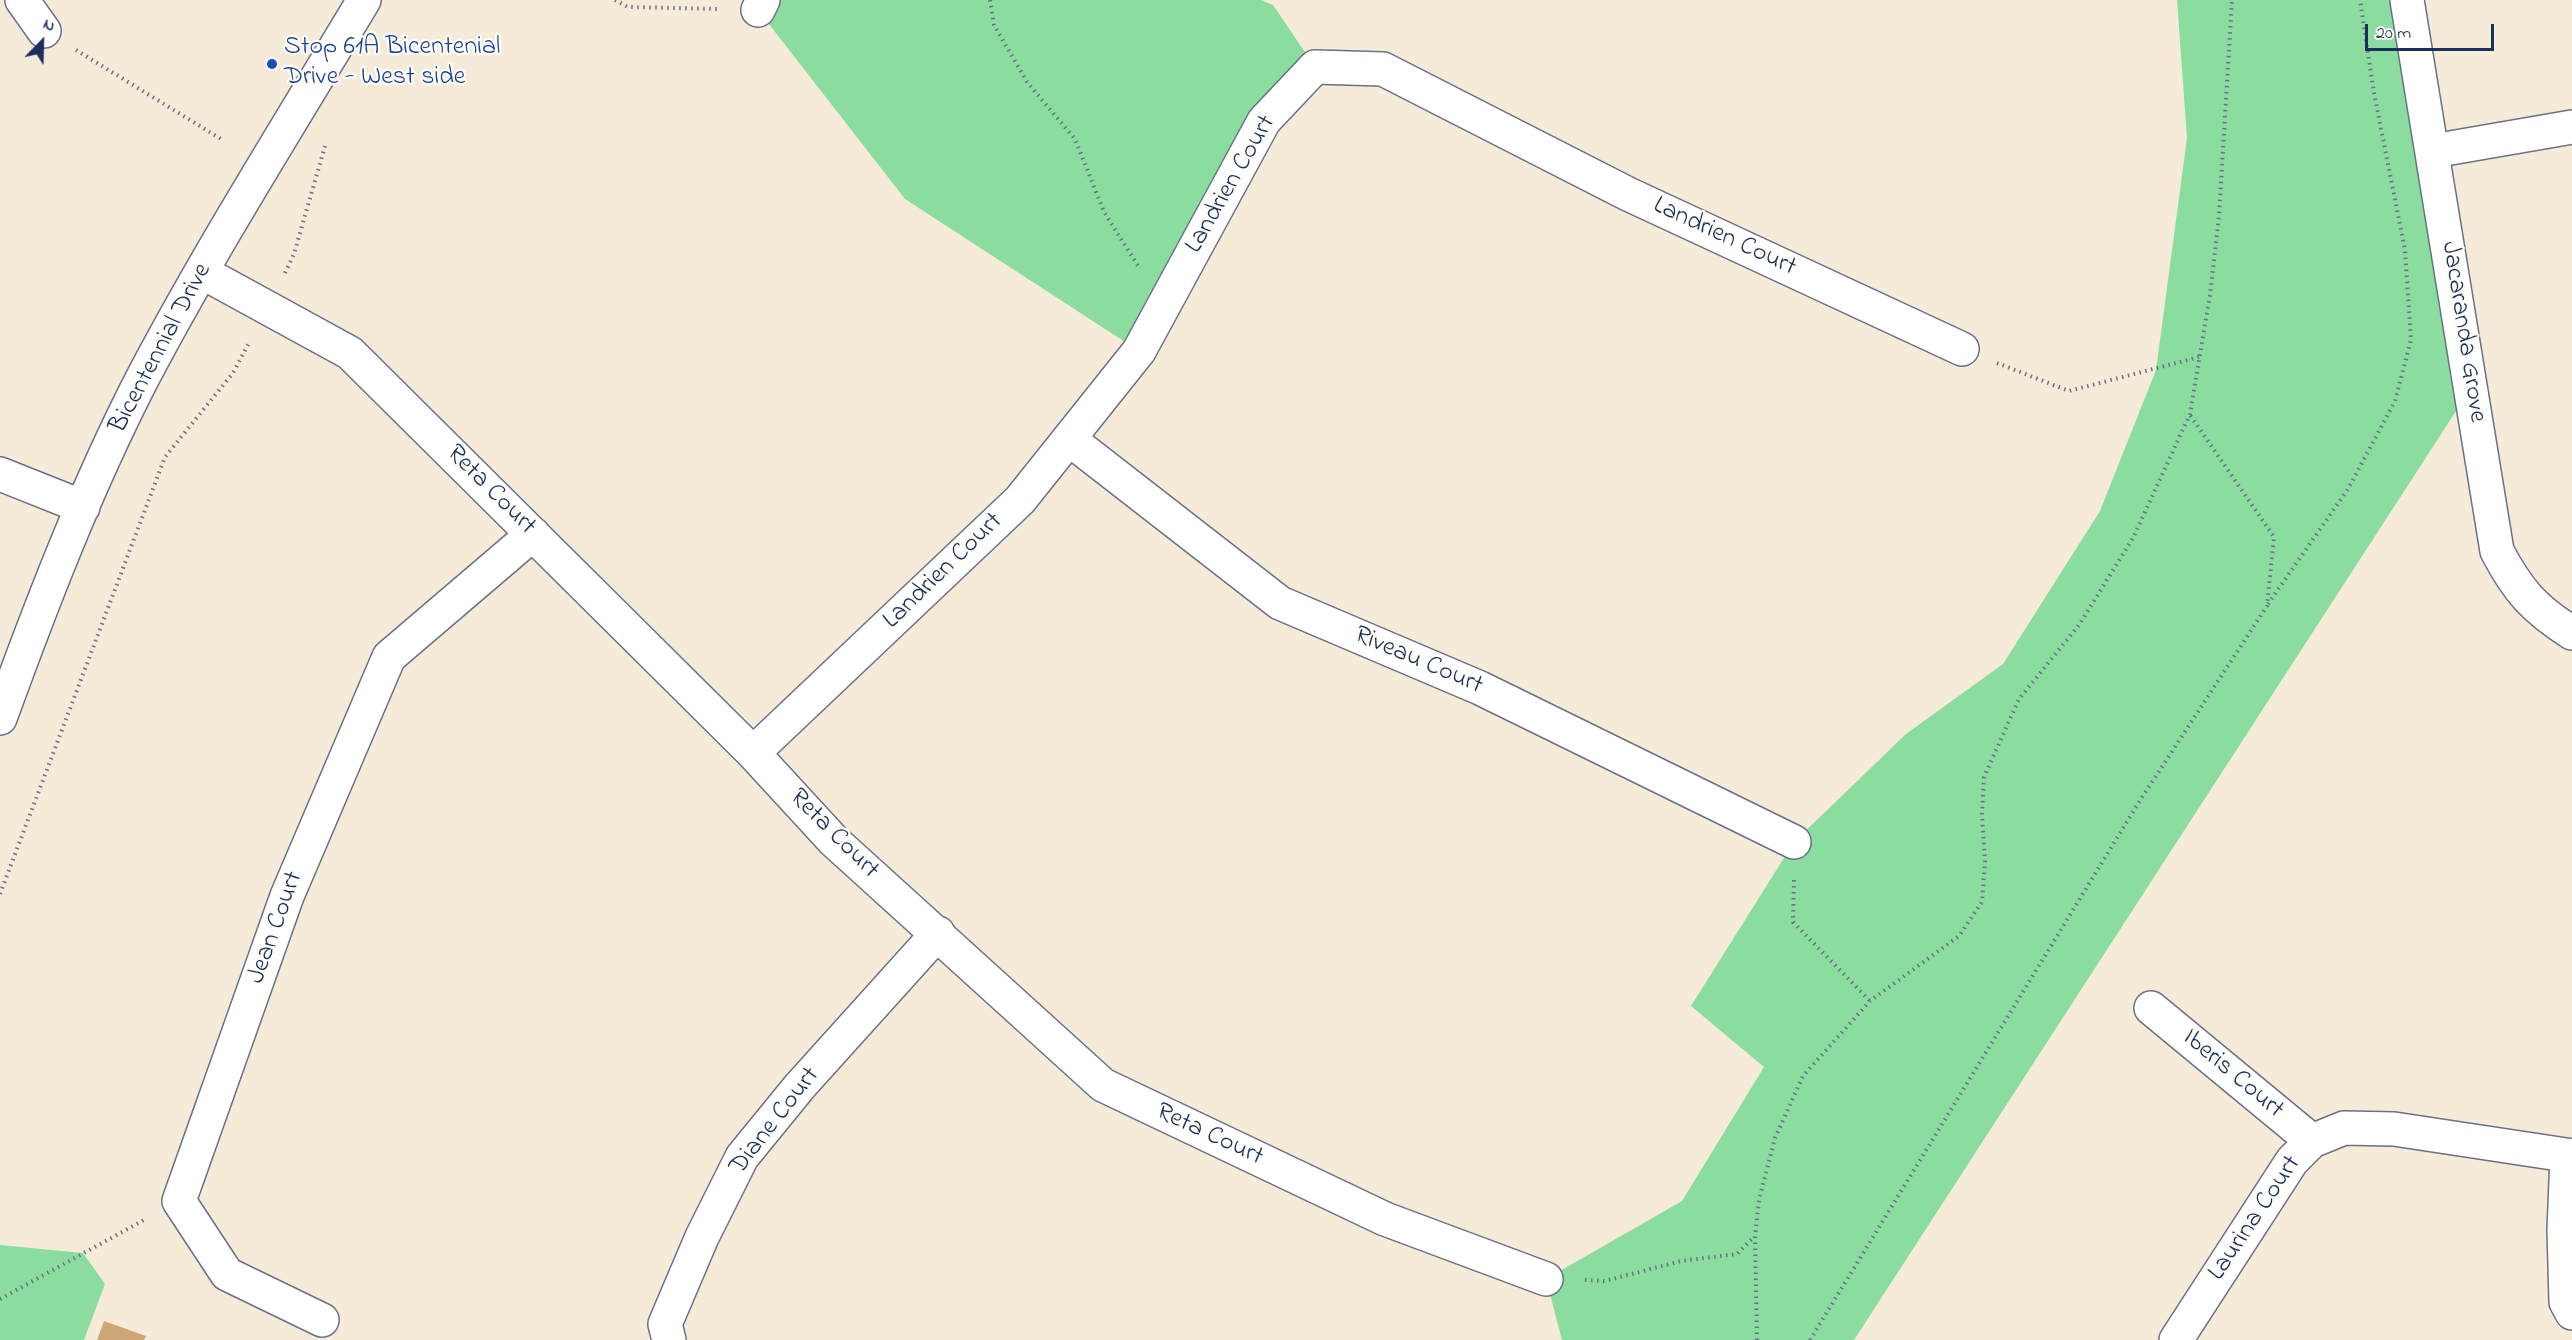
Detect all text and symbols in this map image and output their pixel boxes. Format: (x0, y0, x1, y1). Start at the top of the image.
north arrow (12, 12, 72, 72)
text: N (39, 12, 59, 39)
scale bar (2368, 12, 2497, 50)
text: 20 m (2376, 21, 2411, 47)
place label: Stop 61A Bicentenial Drive - West side (284, 33, 500, 94)
marker: Stop 61A Bicentenial Drive - West side (265, 57, 279, 71)
street label: Landrien Court (1180, 110, 1284, 260)
street label: Landrien Court (1648, 191, 1800, 285)
street label: Jacaranda Grove (2432, 239, 2492, 425)
street label: Bicentennial Drive (104, 259, 220, 439)
street label: Reta Court (438, 439, 542, 543)
street label: Landrien Court (878, 507, 1010, 637)
street label: Riveau Court (1349, 621, 1487, 703)
street label: Reta Court (781, 783, 885, 887)
street label: Jean Court (242, 868, 312, 988)
street label: Iberis Court (2175, 1023, 2289, 1127)
street label: Diane Court (724, 1062, 828, 1182)
street label: Reta Court (1150, 1098, 1268, 1174)
street label: Laurina Court (2203, 1151, 2309, 1287)

